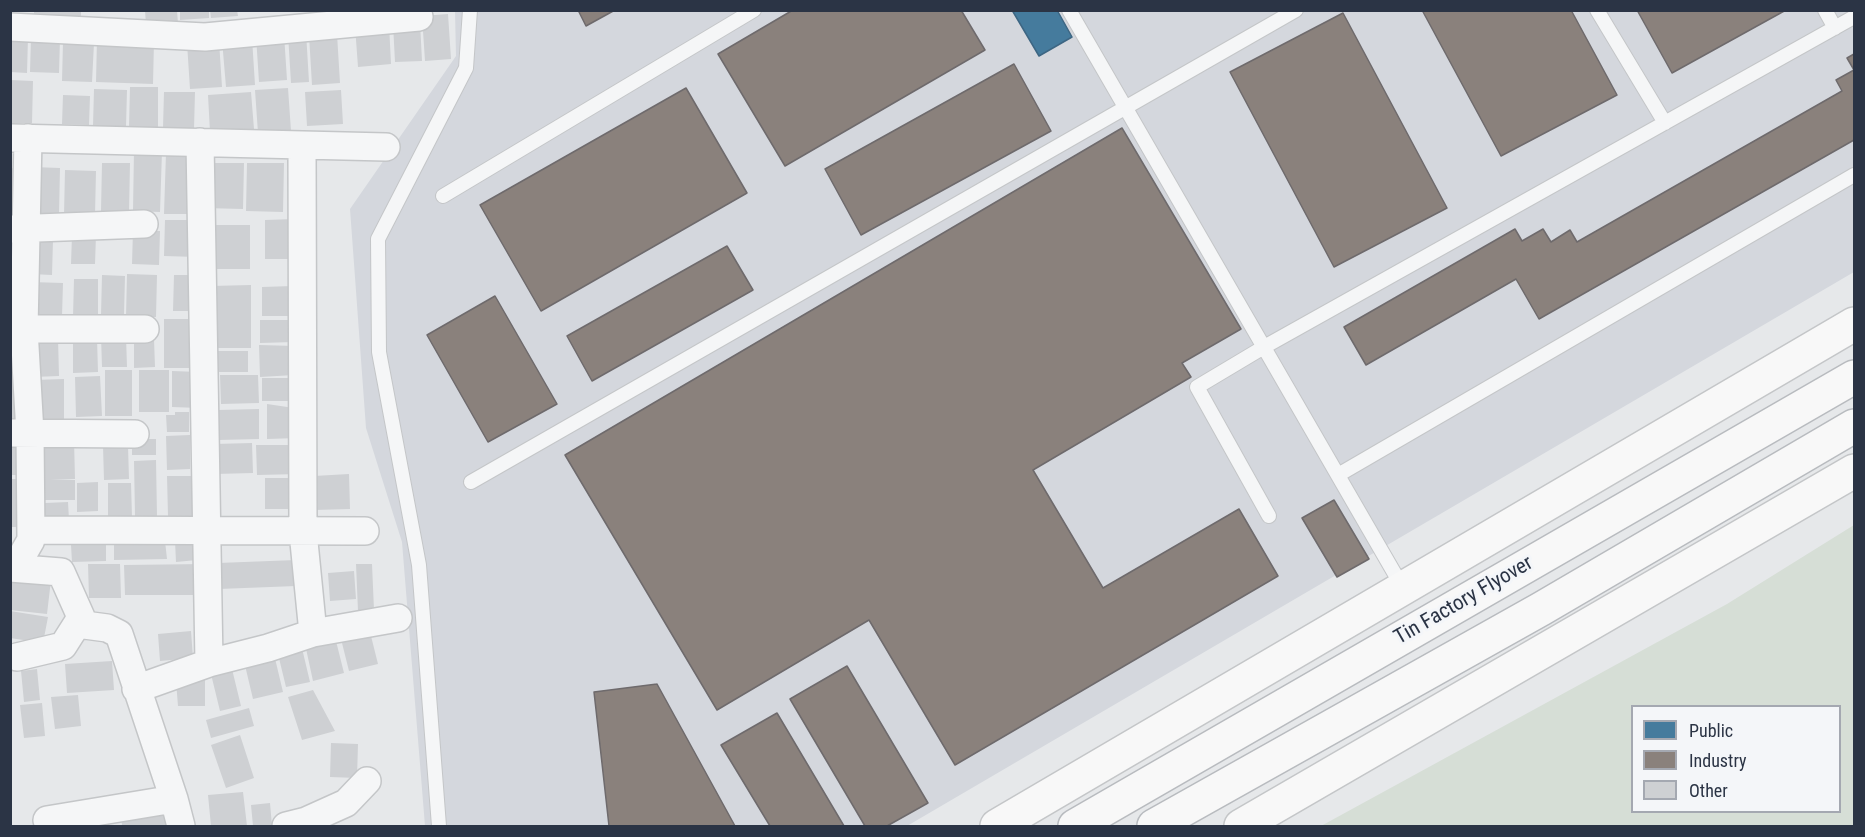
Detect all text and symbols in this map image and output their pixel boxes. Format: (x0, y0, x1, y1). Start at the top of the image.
street label: Tin Factory Flyover (1390, 551, 1538, 651)
legend (1631, 705, 1841, 813)
text: Public (1689, 720, 1733, 741)
text: Industry (1689, 750, 1747, 771)
text: Other (1689, 780, 1728, 801)

